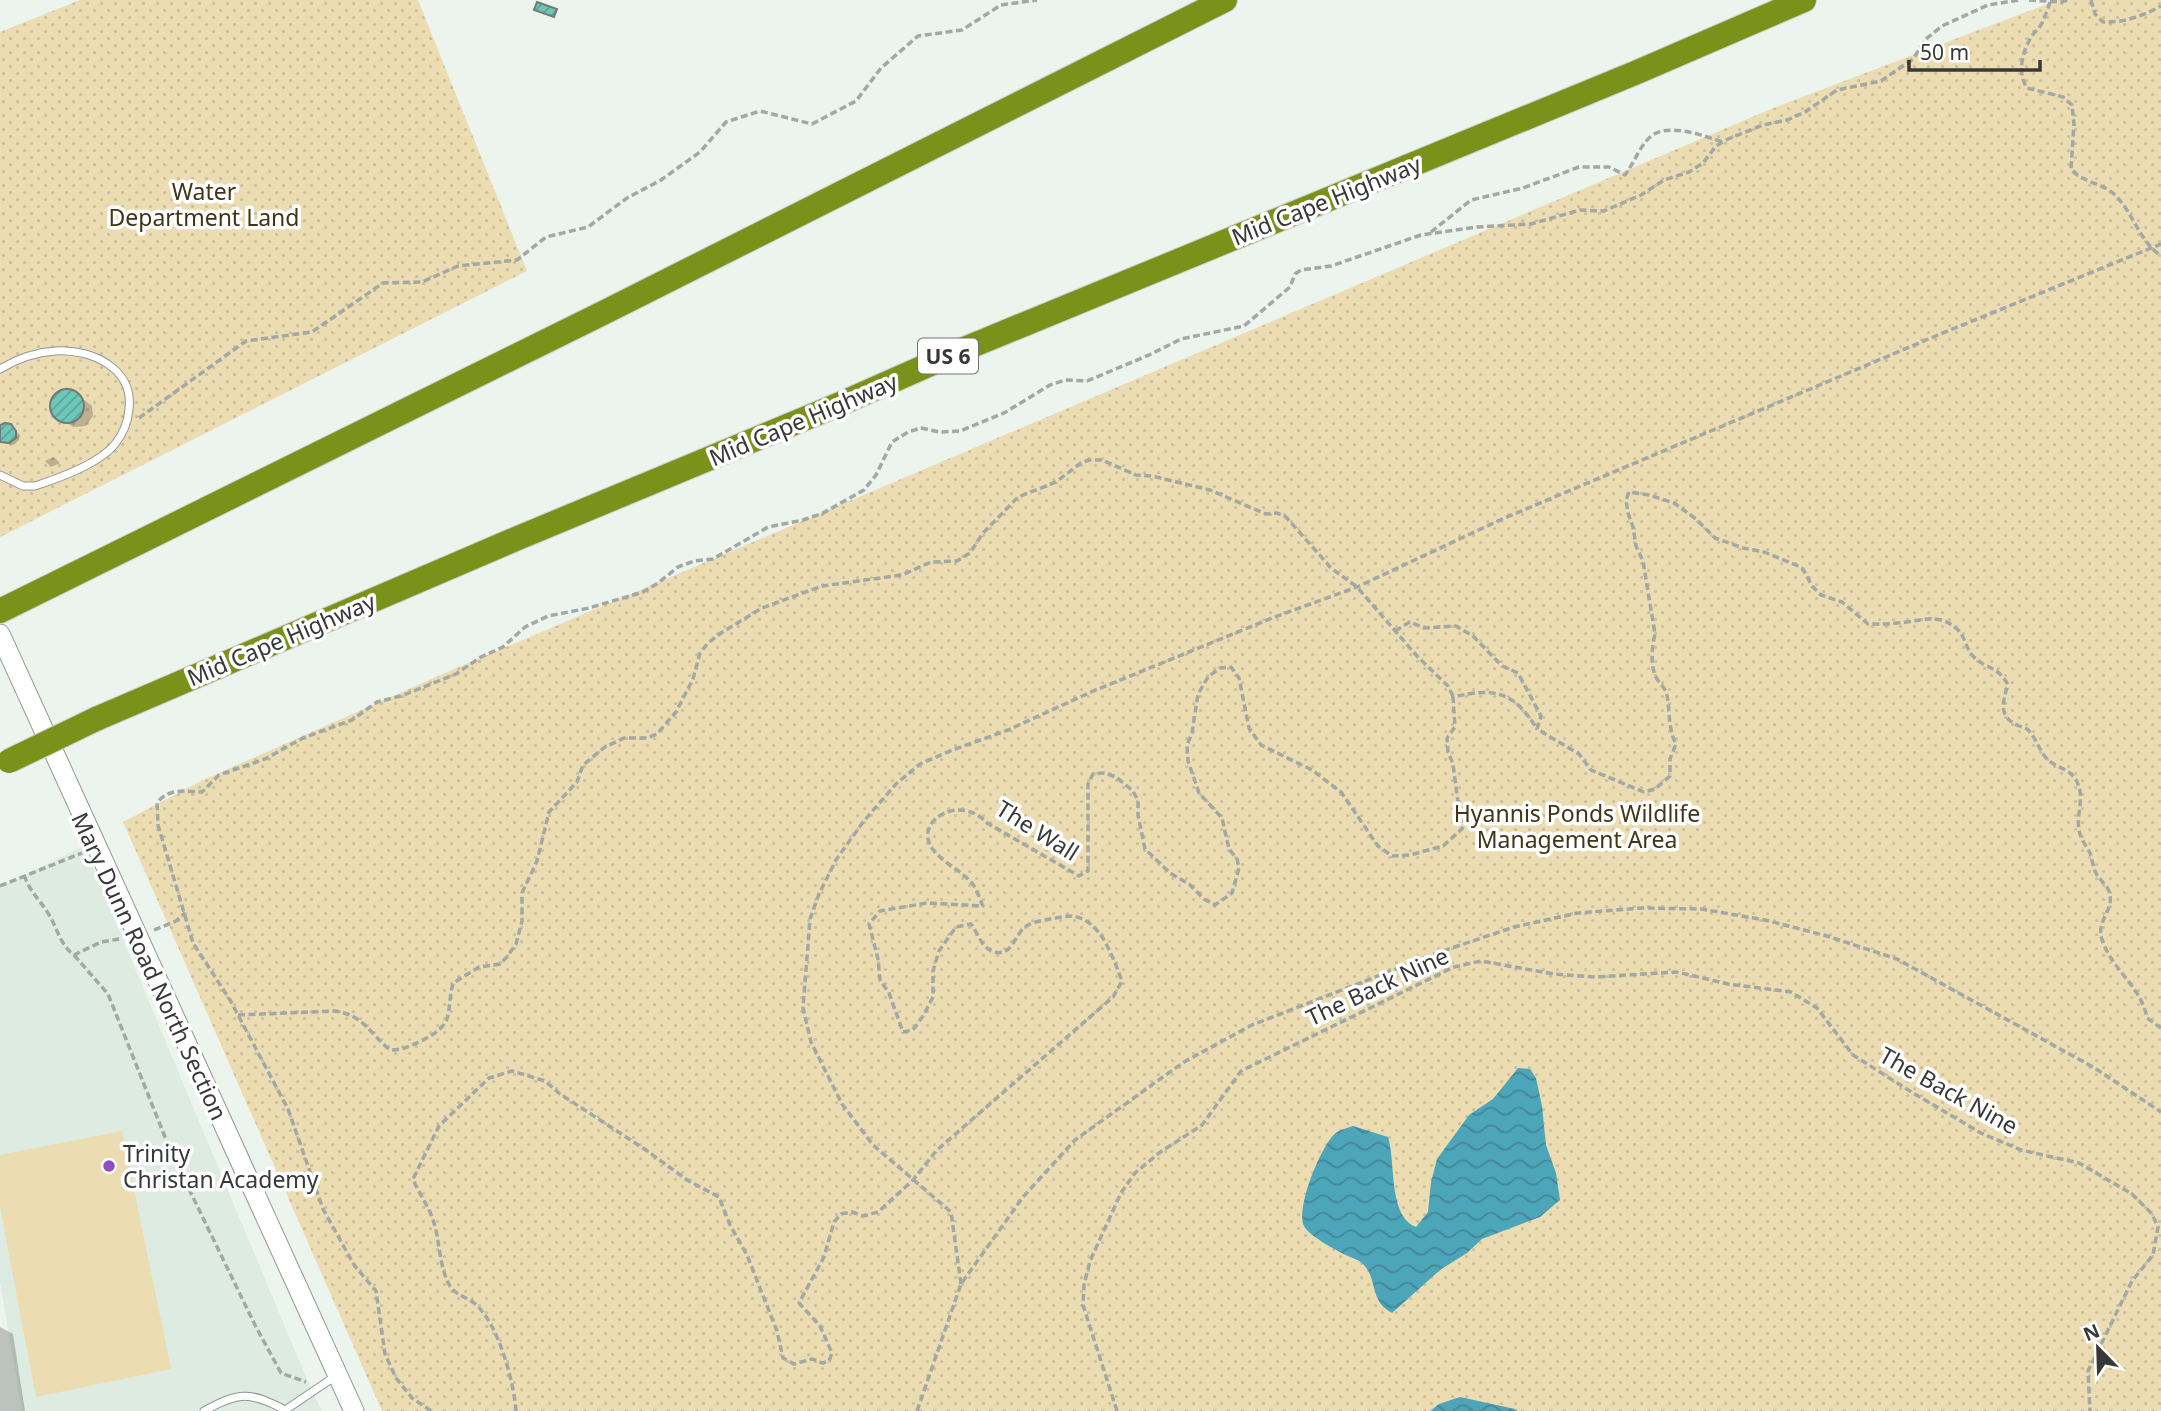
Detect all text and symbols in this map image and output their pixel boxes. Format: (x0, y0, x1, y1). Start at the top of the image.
scale bar (1909, 28, 2040, 72)
text: 50 m (1920, 38, 1969, 66)
street label: Mid Cape Highway (1227, 147, 1426, 253)
park label: Water Department Land (109, 175, 299, 233)
road number: US 6 (918, 338, 978, 374)
street label: Mid Cape Highway (704, 365, 902, 473)
street label: Mid Cape Highway (182, 585, 380, 693)
street label: The Wall (991, 792, 1085, 868)
park label: Hyannis Ponds Wildlife Management Area (1454, 797, 1700, 855)
street label: Mary Dunn Road North Section (64, 807, 236, 1125)
street label: The Back Nine (1301, 939, 1453, 1033)
street label: The Back Nine (1874, 1039, 2024, 1141)
place label: Trinity Christan Academy (123, 1137, 319, 1195)
marker: Trinity Christan Academy (101, 1158, 117, 1174)
north arrow (2063, 1313, 2133, 1383)
text: N (2079, 1317, 2104, 1347)

